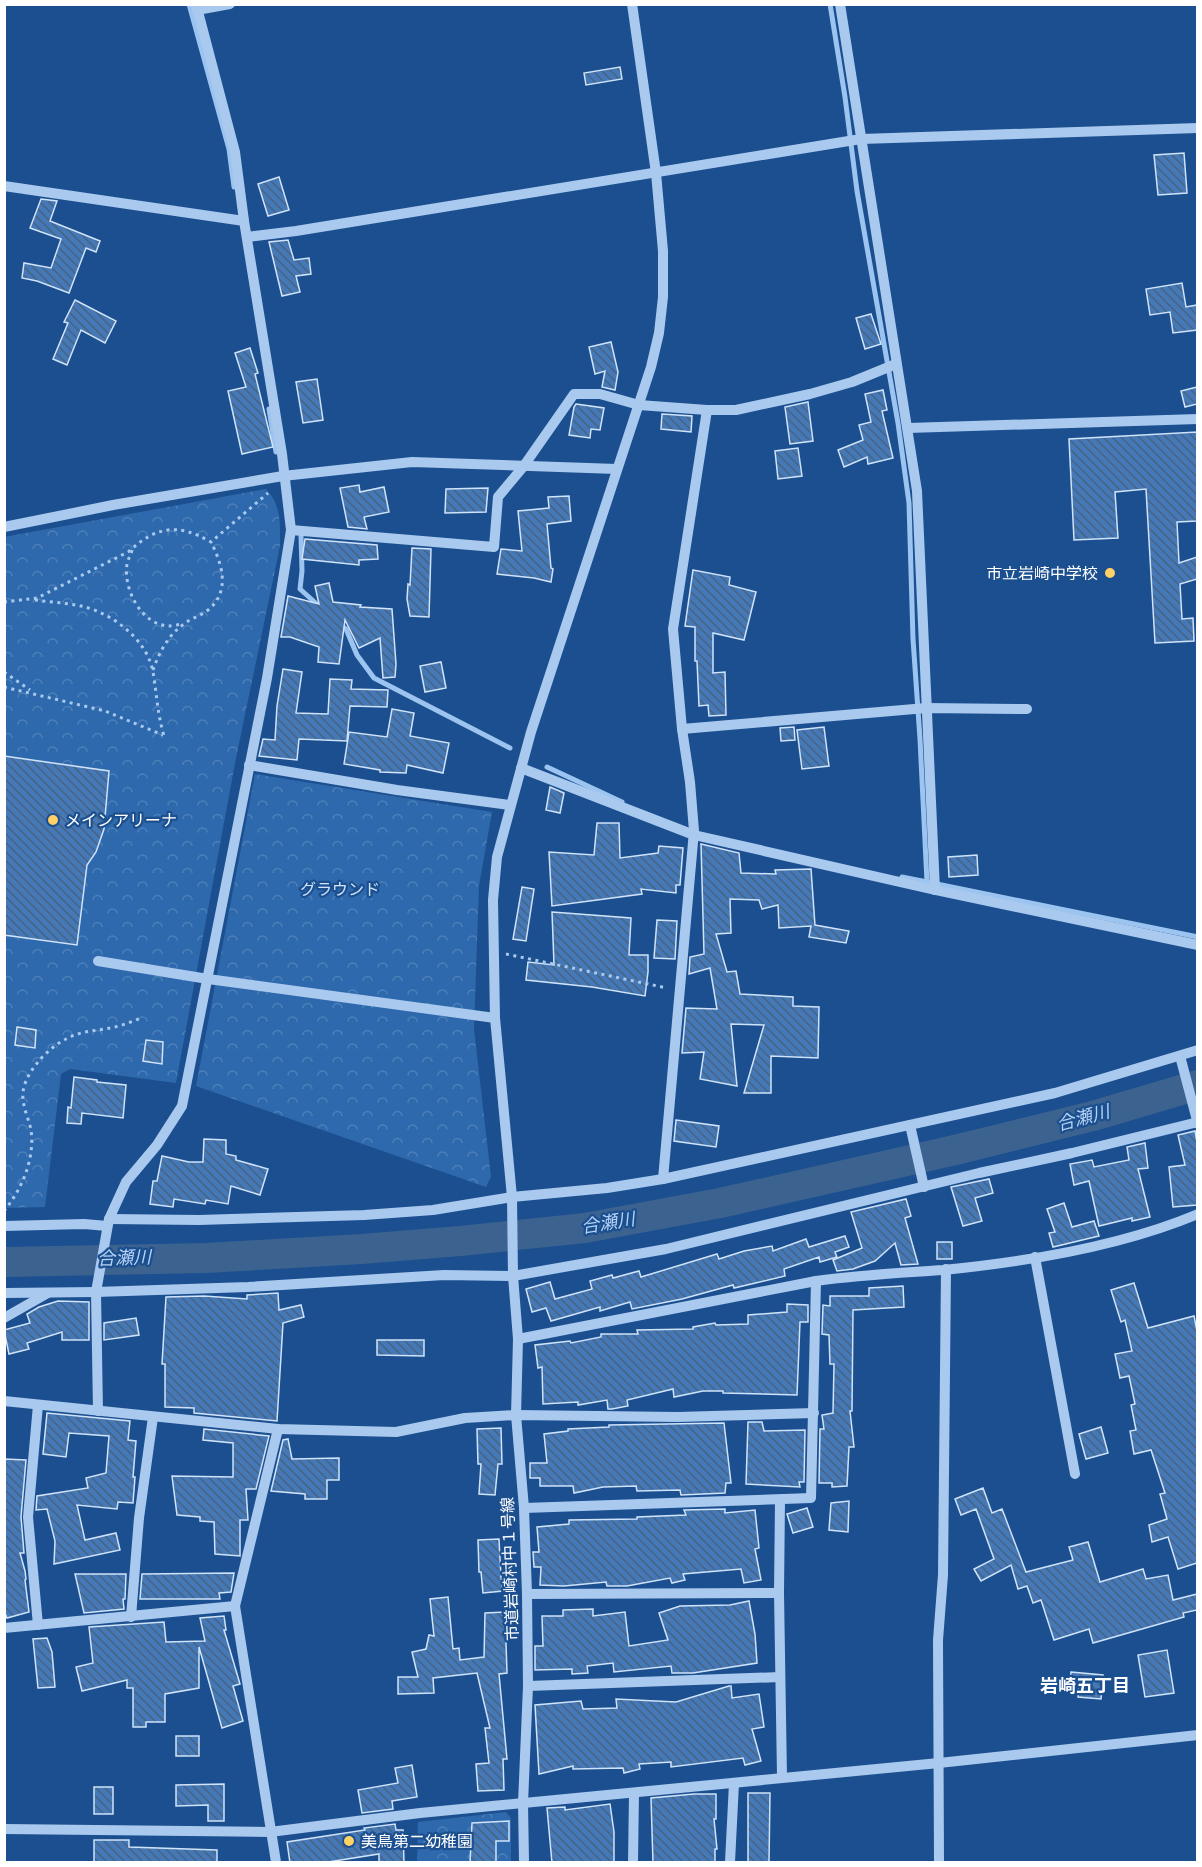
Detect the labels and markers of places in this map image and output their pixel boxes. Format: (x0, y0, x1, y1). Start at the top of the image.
place label: 市立岩崎中学校 (986, 564, 1098, 583)
marker: 市立岩崎中学校 (1103, 566, 1117, 580)
place label: メインアリーナ (65, 811, 177, 830)
marker: メインアリーナ (46, 813, 60, 827)
place label: 美鳥第二幼稚園 (361, 1832, 473, 1851)
marker: 美鳥第二幼稚園 (342, 1834, 356, 1848)

